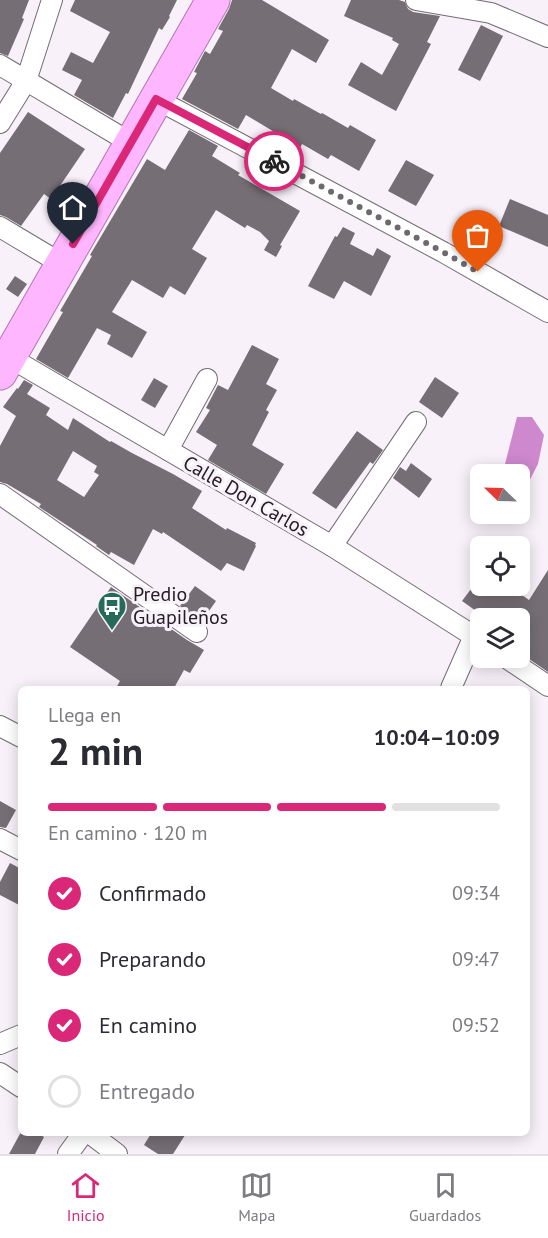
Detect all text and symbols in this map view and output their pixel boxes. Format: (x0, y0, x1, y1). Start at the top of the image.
courier (244, 131, 304, 191)
icon: bike (258, 145, 291, 178)
pin (47, 182, 98, 244)
icon: home (56, 191, 89, 224)
pin (452, 210, 503, 272)
icon: bag (461, 219, 494, 252)
street label: Calle Don Carlos (178, 449, 314, 543)
north arrow (470, 464, 530, 524)
map controls (470, 464, 530, 668)
button: locate (470, 536, 530, 596)
place label: Predio Guapileños (133, 581, 228, 630)
bus stop icon: Predio Guapileños (96, 590, 128, 632)
button: layers (470, 608, 530, 668)
text: Llega en (48, 702, 121, 728)
text: 10:04–10:09 (374, 723, 500, 751)
text: 2 min (48, 725, 143, 776)
text: En camino · 120 m (48, 820, 208, 846)
icon: check (48, 877, 81, 910)
text: Confirmado (99, 879, 206, 907)
text: 09:34 (452, 880, 500, 906)
icon: check (48, 943, 81, 976)
text: Preparando (99, 945, 206, 973)
text: 09:47 (452, 946, 500, 972)
icon: check (48, 1009, 81, 1042)
text: En camino (99, 1011, 197, 1039)
text: 09:52 (452, 1012, 500, 1038)
text: Entregado (99, 1077, 195, 1105)
tab: Inicio (67, 1169, 105, 1225)
tab: Mapa (238, 1169, 275, 1225)
tab: Guardados (409, 1169, 481, 1225)

